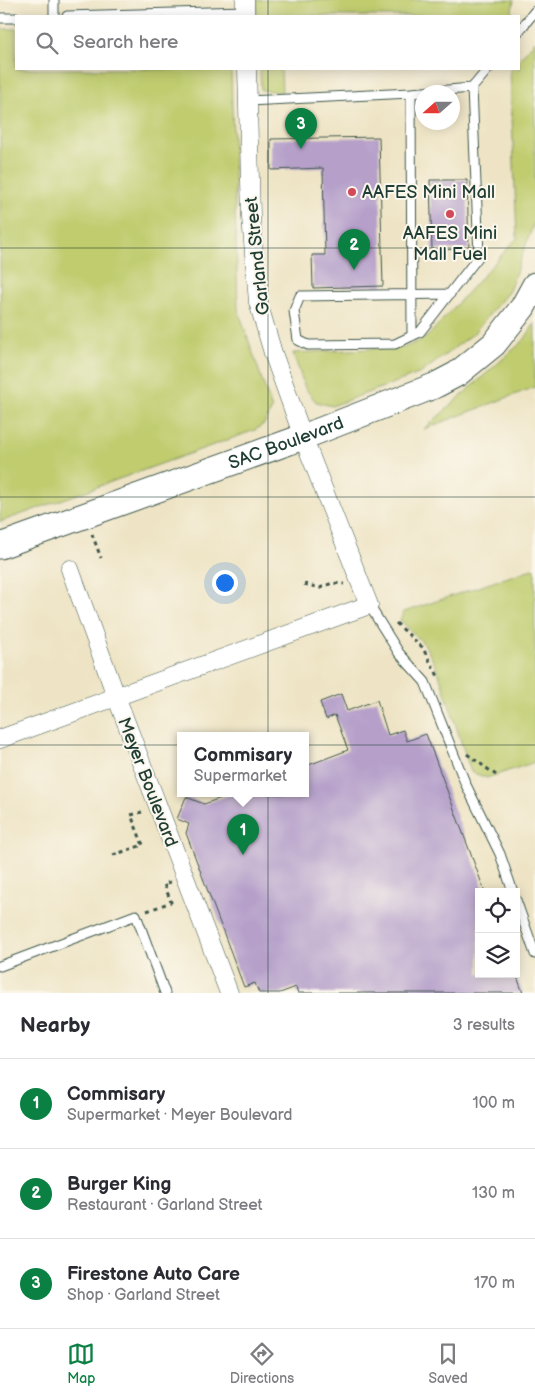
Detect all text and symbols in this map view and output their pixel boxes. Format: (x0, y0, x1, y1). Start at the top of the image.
search box (15, 15, 520, 70)
icon: search (33, 29, 61, 57)
text: Search here (73, 31, 178, 54)
north arrow (415, 85, 460, 130)
pin: 3 (285, 108, 317, 149)
place label: AAFES Mini Mall (362, 182, 495, 203)
marker: AAFES Mini Mall (346, 186, 358, 198)
street label: Garland Street (241, 195, 274, 316)
marker: AAFES Mini Mall Fuel (444, 208, 456, 220)
place label: AAFES Mini Mall Fuel (403, 223, 497, 265)
pin: 2 (338, 229, 370, 270)
street label: SAC Boulevard (226, 412, 347, 474)
your location (212, 570, 238, 596)
street label: Meyer Boulevard (113, 714, 182, 850)
popup (177, 732, 309, 797)
text: Commisary (194, 744, 292, 767)
text: Supermarket (194, 767, 287, 786)
pin: 1 (227, 814, 259, 855)
map controls (475, 888, 520, 978)
button: locate (475, 888, 520, 933)
button: layers (475, 933, 520, 978)
text: Nearby (20, 1013, 90, 1038)
text: 3 results (453, 1016, 515, 1035)
text: Commisary (67, 1083, 165, 1106)
text: 1 (33, 1094, 39, 1113)
text: 100 m (472, 1094, 515, 1113)
text: Supermarket · Meyer Boulevard (67, 1106, 292, 1125)
text: Burger King (67, 1173, 171, 1196)
text: 2 (31, 1184, 41, 1203)
text: 130 m (472, 1184, 515, 1203)
text: Restaurant · Garland Street (67, 1196, 263, 1215)
text: Firestone Auto Care (67, 1263, 240, 1286)
text: 3 (31, 1274, 41, 1293)
text: 170 m (474, 1274, 515, 1293)
text: Shop · Garland Street (67, 1286, 220, 1305)
tab: Map (67, 1340, 95, 1387)
tab: Directions (230, 1340, 294, 1387)
tab: Saved (428, 1340, 468, 1387)

